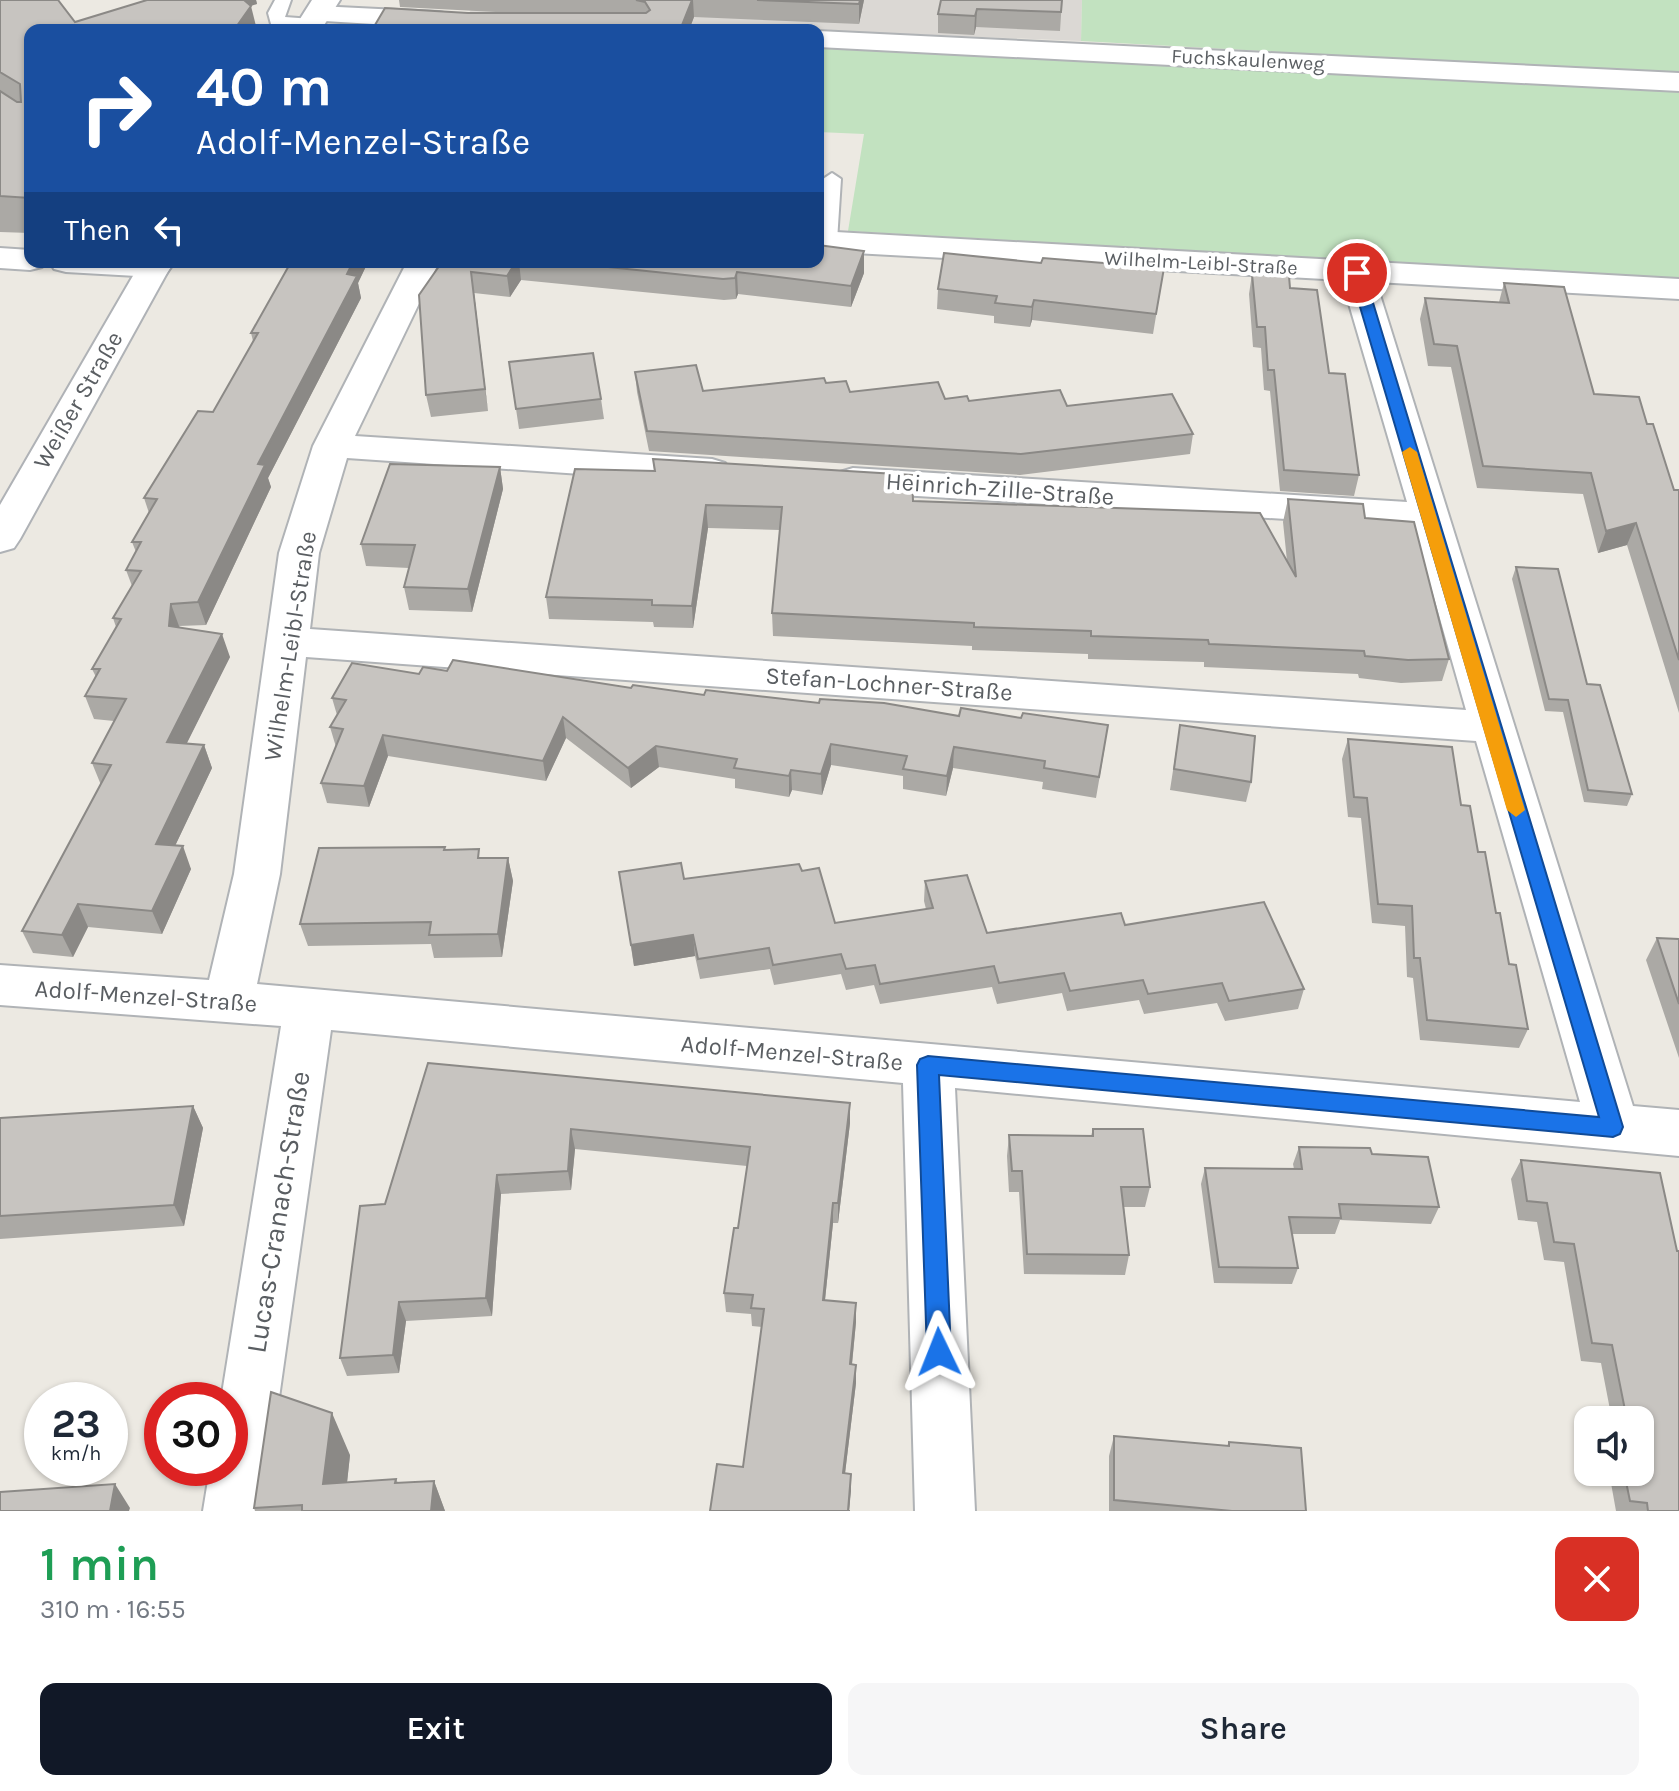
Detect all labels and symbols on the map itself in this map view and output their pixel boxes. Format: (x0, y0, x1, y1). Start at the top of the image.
street label: Fuchskaulenweg (1171, 45, 1325, 75)
pin (1323, 239, 1391, 307)
street label: Wilhelm-Leibl-Straße (1104, 246, 1298, 280)
street label: Weißer Straße (27, 326, 129, 474)
street label: Heinrich-Zille-Straße (885, 467, 1115, 511)
street label: Wilhelm-Leibl-Straße (258, 529, 322, 763)
street label: Stefan-Lochner-Straße (765, 661, 1013, 707)
street label: Adolf-Menzel-Straße (34, 974, 258, 1018)
street label: Adolf-Menzel-Straße (680, 1029, 904, 1077)
street label: Lucas-Cranach-Straße (239, 1069, 317, 1355)
position arrow (897, 1310, 981, 1394)
speed limit sign: 30 (144, 1382, 248, 1486)

